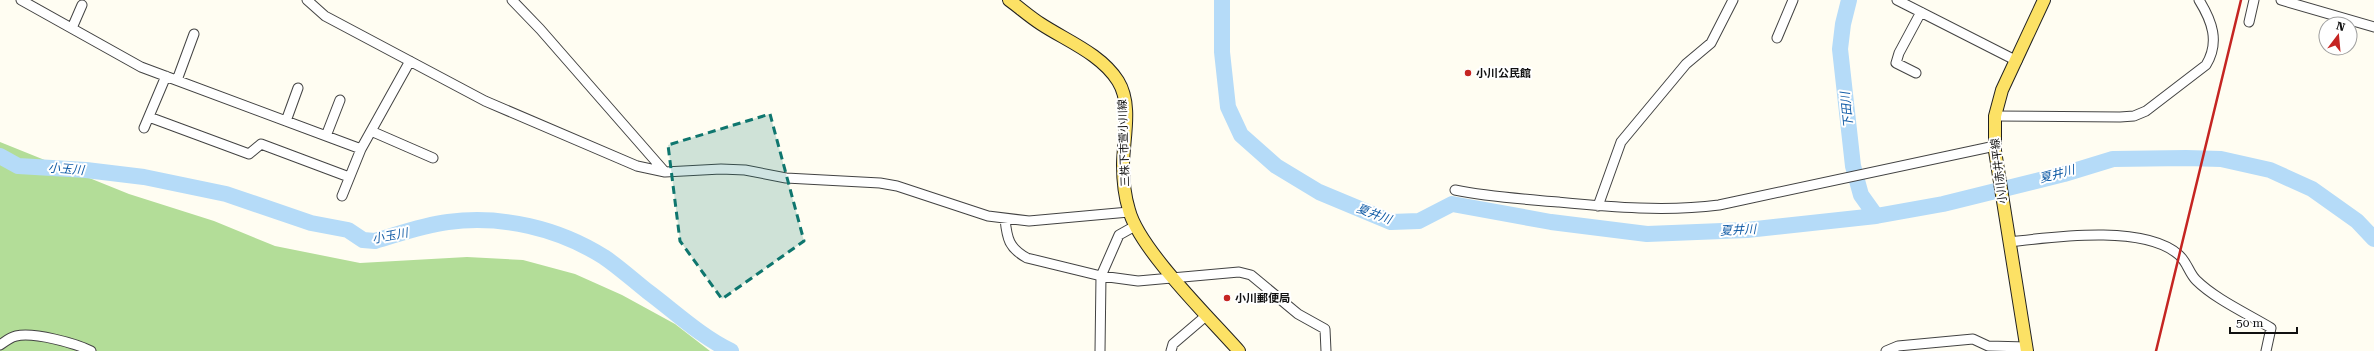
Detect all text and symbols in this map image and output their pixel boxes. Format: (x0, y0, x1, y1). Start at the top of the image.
north arrow (2318, 16, 2358, 56)
text: N (2335, 19, 2347, 34)
place label: 小川公民館 (1476, 67, 1531, 80)
marker: 小川公民館 (1463, 68, 1473, 78)
water label: 下田川 (1838, 89, 1856, 129)
street label: 三株下市萱小川線 (1116, 99, 1132, 187)
street label: 小川赤井平線 (1989, 137, 2009, 205)
water label: 小玉川 (48, 161, 86, 177)
water label: 夏井川 (2038, 162, 2078, 185)
water label: 夏井川 (1355, 201, 1395, 227)
water label: 夏井川 (1720, 222, 1758, 238)
water label: 小玉川 (371, 225, 411, 246)
place label: 小川郵便局 (1235, 292, 1290, 305)
marker: 小川郵便局 (1222, 293, 1232, 303)
scale bar (2230, 309, 2297, 335)
text: 50 m (2236, 316, 2263, 330)

